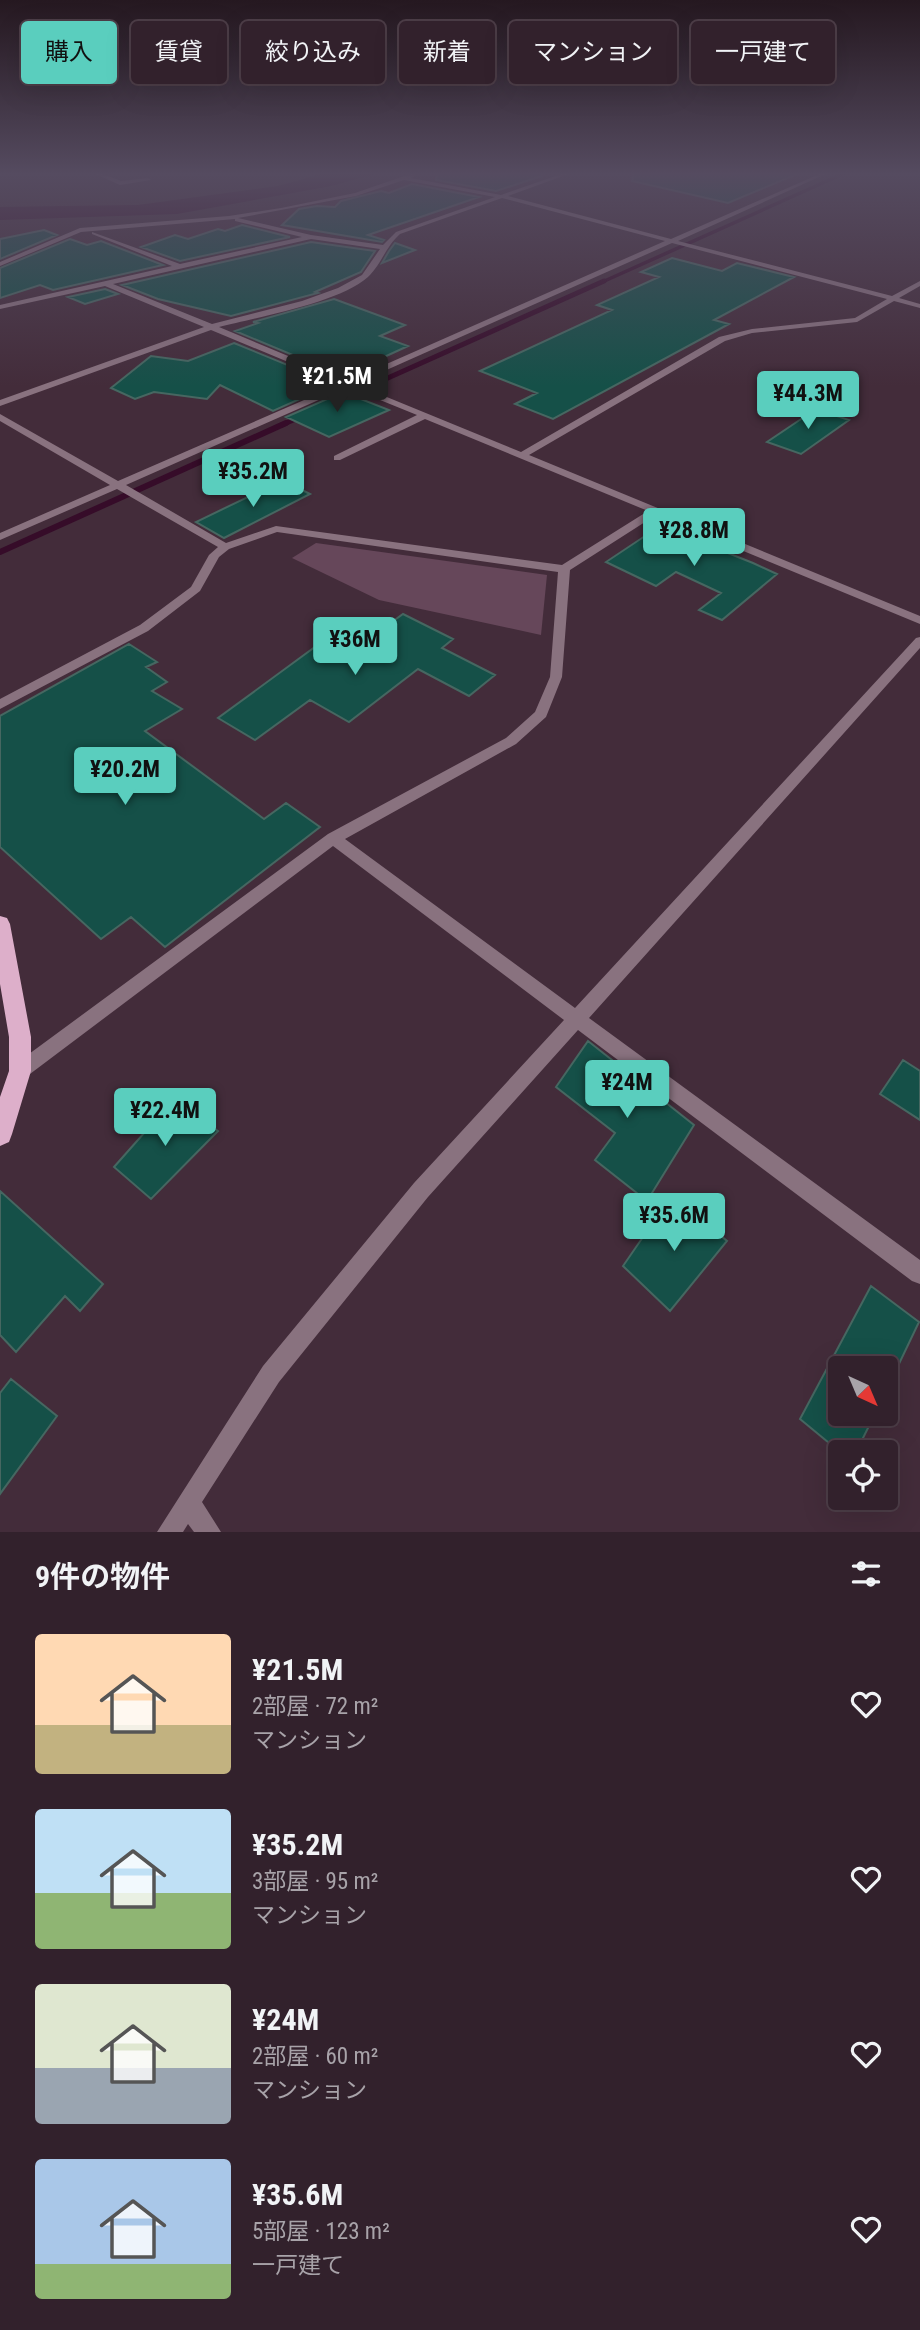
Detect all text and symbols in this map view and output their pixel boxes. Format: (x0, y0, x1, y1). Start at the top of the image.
chip: 購入 (21, 21, 117, 84)
chip: 賃貸 (131, 21, 227, 84)
chip: 絞り込み (241, 21, 385, 84)
chip: 新着 (399, 21, 495, 84)
chip: マンション (509, 21, 677, 84)
chip: 一戸建て (691, 21, 835, 84)
pin: ¥21.5M (280, 354, 394, 414)
text: ¥21.5M (302, 363, 372, 390)
pin: ¥44.3M (751, 372, 865, 431)
text: ¥44.3M (773, 380, 843, 407)
pin: ¥35.2M (196, 449, 310, 509)
text: ¥35.2M (218, 458, 288, 485)
pin: ¥28.8M (637, 508, 751, 568)
text: ¥28.8M (659, 517, 729, 544)
pin: ¥36M (314, 618, 396, 677)
text: ¥36M (329, 626, 381, 653)
pin: ¥20.2M (68, 748, 182, 807)
text: ¥20.2M (90, 756, 160, 783)
pin: ¥24M (586, 1060, 668, 1120)
text: ¥24M (601, 1069, 653, 1096)
pin: ¥22.4M (108, 1088, 222, 1148)
text: ¥22.4M (130, 1097, 200, 1124)
pin: ¥35.6M (617, 1194, 731, 1253)
text: ¥35.6M (639, 1202, 709, 1229)
north arrow (828, 1356, 898, 1426)
map controls (828, 1356, 898, 1510)
button: locate (828, 1440, 898, 1510)
icon: filters (847, 1555, 885, 1593)
text: 9件の物件 (35, 1559, 170, 1594)
text: ¥21.5M (252, 1652, 343, 1687)
icon: home (91, 1662, 175, 1746)
icon: heart (847, 1685, 885, 1723)
text: 2部屋 · 72 m² (252, 1693, 378, 1720)
text: マンション (252, 1727, 367, 1754)
text: ¥35.2M (252, 1827, 343, 1862)
icon: home (91, 1837, 175, 1921)
icon: heart (847, 1860, 885, 1898)
text: 3部屋 · 95 m² (252, 1868, 378, 1895)
text: マンション (252, 1902, 367, 1929)
text: ¥24M (252, 2002, 319, 2037)
icon: home (91, 2012, 175, 2096)
icon: heart (847, 2035, 885, 2073)
text: 2部屋 · 60 m² (252, 2043, 378, 2070)
text: マンション (252, 2077, 367, 2104)
text: ¥35.6M (252, 2177, 343, 2212)
icon: home (91, 2187, 175, 2271)
icon: heart (847, 2210, 885, 2248)
text: 5部屋 · 123 m² (252, 2218, 390, 2245)
text: 一戸建て (252, 2252, 344, 2279)

